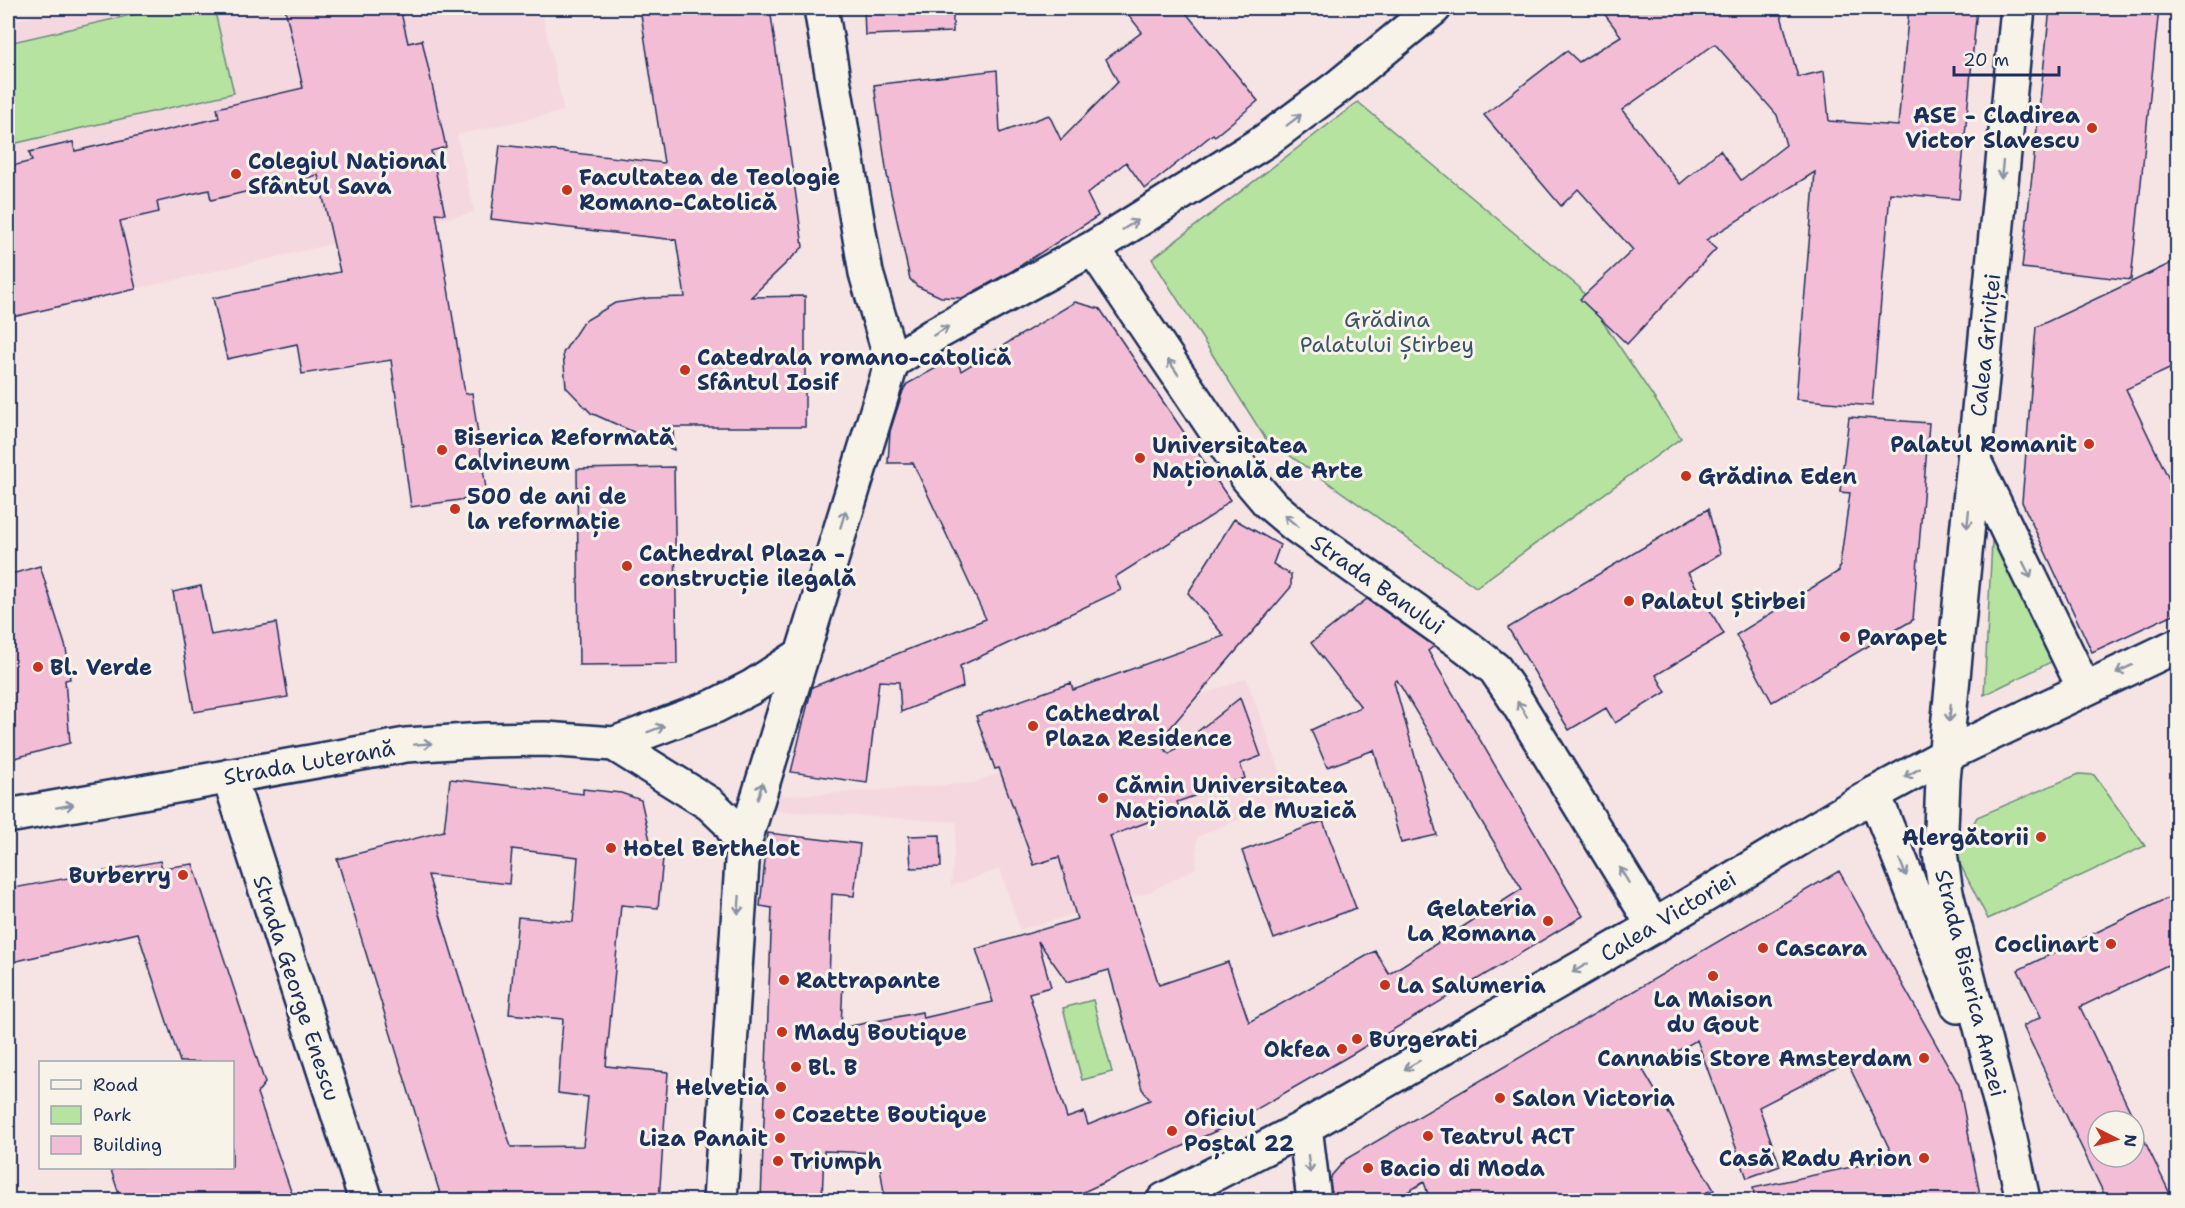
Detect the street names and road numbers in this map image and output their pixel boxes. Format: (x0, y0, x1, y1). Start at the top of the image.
street label: Calea Griviței (1964, 272, 2007, 418)
street label: Strada Banului (1305, 528, 1450, 641)
street label: Strada Luterană (221, 733, 397, 792)
street label: Calea Victoriei (1595, 864, 1742, 968)
street label: Strada Biserica Amzei (1928, 866, 2013, 1100)
street label: Strada George Enescu (246, 871, 347, 1105)

